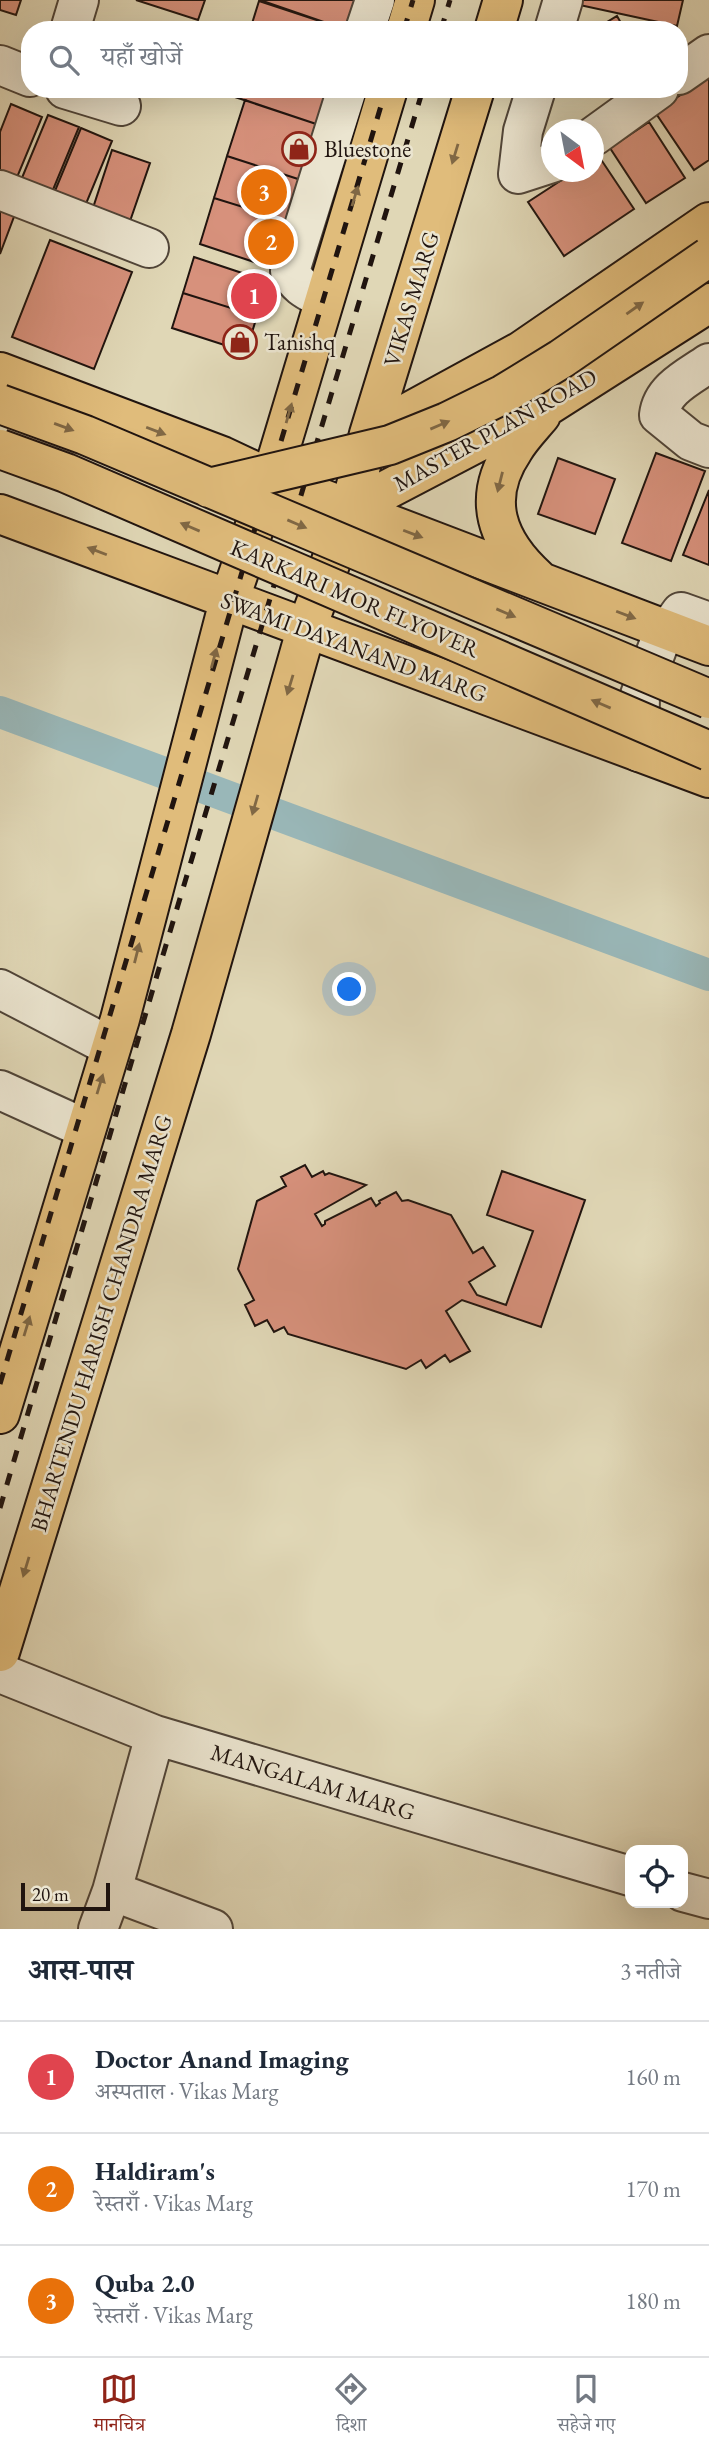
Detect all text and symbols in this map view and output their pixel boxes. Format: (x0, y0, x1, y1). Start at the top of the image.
search box (21, 21, 688, 98)
text: यहाँ खोजें (101, 39, 182, 73)
icon: search (45, 41, 83, 79)
north arrow (541, 119, 604, 182)
shop icon: Bluestone (280, 130, 318, 168)
place label: Bluestone (324, 134, 411, 164)
one-way arrow (449, 144, 460, 165)
pin: 3 (241, 166, 287, 218)
one-way arrow (351, 185, 361, 206)
pin: 2 (248, 216, 294, 268)
street label: VIKAS MARG (376, 228, 446, 370)
pin: 1 (231, 270, 277, 322)
one-way arrow (626, 301, 644, 315)
shop icon: Tanishq (221, 323, 259, 361)
place label: Tanishq (264, 327, 335, 357)
street label: MASTER PLAN ROAD (388, 362, 602, 498)
one-way arrow (284, 402, 295, 424)
one-way arrow (430, 419, 451, 430)
one-way arrow (54, 422, 75, 433)
one-way arrow (145, 425, 166, 436)
one-way arrow (494, 471, 505, 493)
one-way arrow (286, 519, 307, 530)
one-way arrow (179, 521, 200, 532)
one-way arrow (403, 528, 424, 539)
street label: KARKARI MOR FLYOVER (226, 532, 484, 664)
one-way arrow (86, 545, 107, 556)
street label: SWAMI DAYANAND MARG (217, 585, 491, 709)
one-way arrow (496, 607, 516, 619)
one-way arrow (615, 609, 636, 620)
one-way arrow (209, 648, 219, 669)
one-way arrow (284, 674, 294, 695)
one-way arrow (591, 698, 612, 709)
one-way arrow (249, 795, 259, 816)
one-way arrow (132, 942, 143, 964)
your location (332, 972, 366, 1006)
one-way arrow (95, 1074, 106, 1095)
street label: BHARTENDU HARISH CHANDRA MARG (23, 1111, 179, 1535)
one-way arrow (23, 1315, 33, 1336)
one-way arrow (20, 1557, 30, 1578)
street label: MANGALAM MARG (207, 1737, 419, 1827)
map controls (625, 1845, 688, 1908)
button: locate (625, 1845, 688, 1908)
scale bar (21, 1880, 110, 1912)
text: 20 m (32, 1882, 69, 1907)
text: आस-पास (28, 1950, 133, 1989)
text: 3 नतीजे (620, 1956, 681, 1986)
text: Doctor Anand Imaging (95, 2042, 349, 2076)
text: 1 (45, 2062, 57, 2092)
text: 160 m (625, 2062, 681, 2092)
text: अस्पताल · Vikas Marg (95, 2076, 279, 2106)
text: Haldiram's (95, 2154, 215, 2188)
text: 2 (45, 2174, 57, 2204)
text: 170 m (625, 2174, 681, 2204)
text: रेस्तराँ · Vikas Marg (95, 2188, 253, 2218)
text: Quba 2.0 (95, 2266, 195, 2300)
text: 3 (45, 2286, 57, 2316)
text: 180 m (625, 2286, 681, 2316)
text: रेस्तराँ · Vikas Marg (95, 2300, 253, 2330)
tab: मानचित्र (94, 2370, 145, 2443)
tab: दिशा (332, 2370, 370, 2443)
tab: सहेजे गए (558, 2370, 615, 2443)

